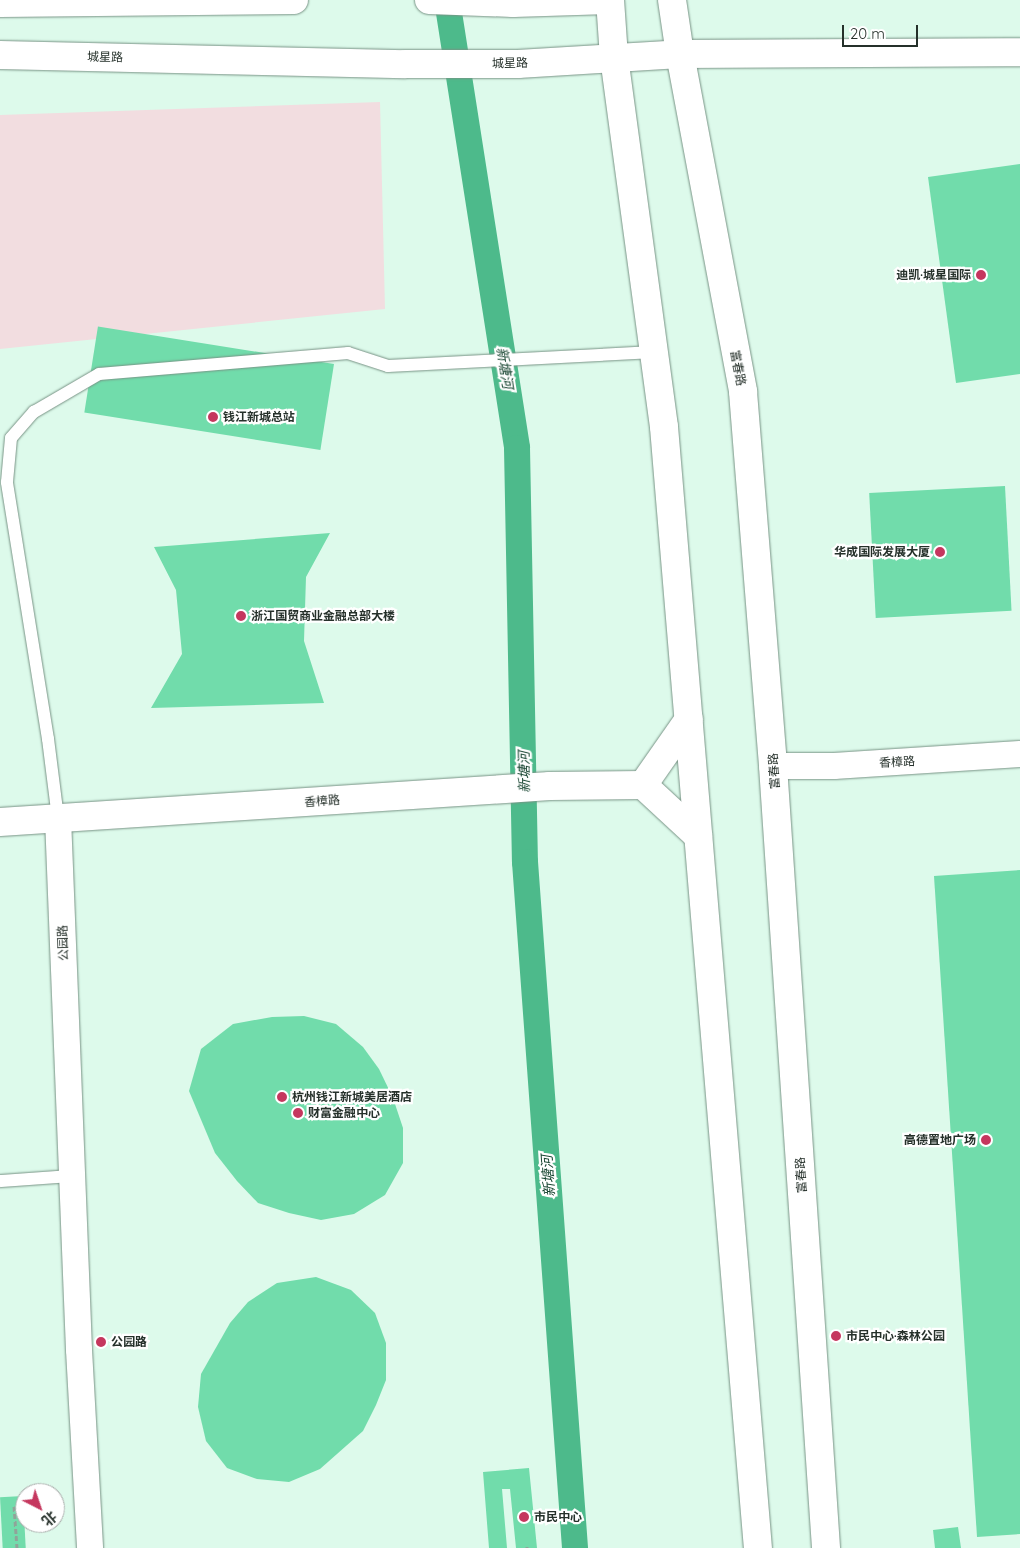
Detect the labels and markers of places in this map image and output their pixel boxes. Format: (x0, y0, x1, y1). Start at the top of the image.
place label: 迪凯·城星国际 (896, 268, 971, 282)
marker: 迪凯·城星国际 (975, 269, 987, 281)
place label: 钱江新城总站 (223, 410, 295, 424)
marker: 钱江新城总站 (207, 411, 219, 423)
place label: 华成国际发展大厦 (834, 545, 930, 559)
marker: 华成国际发展大厦 (934, 546, 946, 558)
place label: 浙江国贸商业金融总部大楼 (251, 609, 395, 623)
marker: 浙江国贸商业金融总部大楼 (235, 610, 247, 622)
place label: 杭州钱江新城美居酒店 (292, 1090, 412, 1104)
marker: 杭州钱江新城美居酒店 (276, 1091, 288, 1103)
place label: 财富金融中心 (308, 1106, 380, 1120)
marker: 财富金融中心 (292, 1107, 304, 1119)
place label: 高德置地广场 (904, 1133, 976, 1147)
marker: 高德置地广场 (980, 1134, 992, 1146)
place label: 市民中心·森林公园 (846, 1329, 945, 1343)
marker: 市民中心·森林公园 (830, 1330, 842, 1342)
place label: 公园路 (111, 1335, 147, 1349)
marker: 公园路 (95, 1336, 107, 1348)
place label: 市民中心 (534, 1510, 582, 1524)
marker: 市民中心 (518, 1511, 530, 1523)

